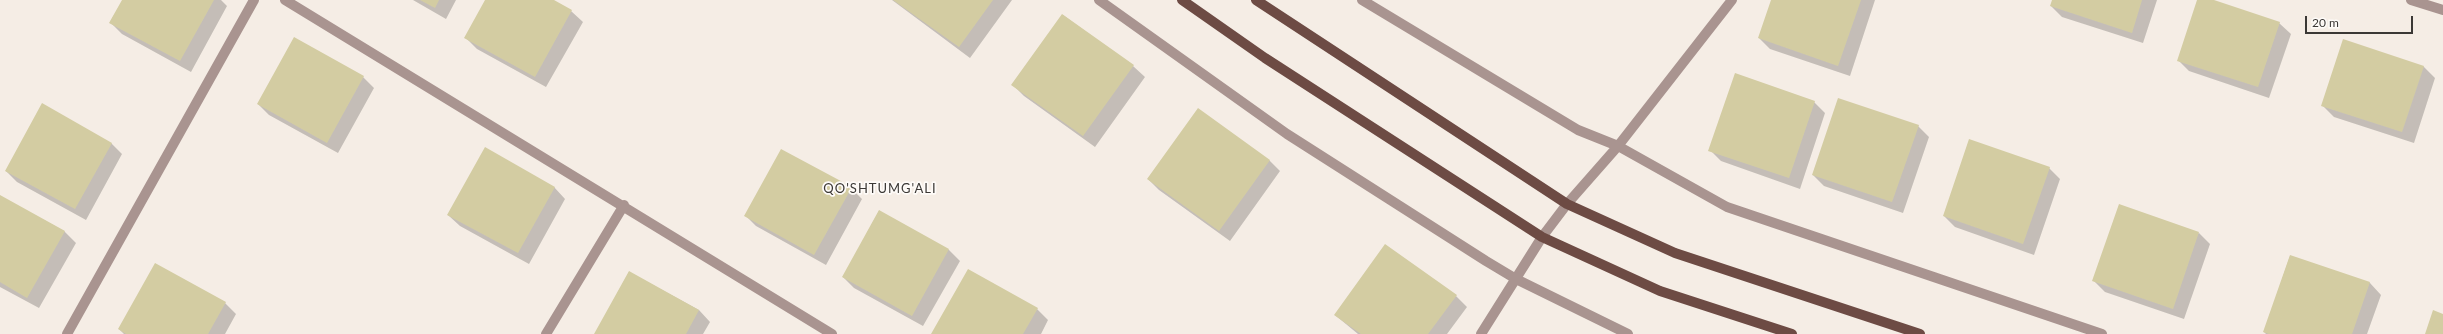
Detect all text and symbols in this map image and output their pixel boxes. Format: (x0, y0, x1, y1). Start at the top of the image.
scale bar (2307, 8, 2415, 34)
text: 20 m (2312, 15, 2339, 30)
district label: QO'SHTUMG'ALI (823, 181, 937, 197)

